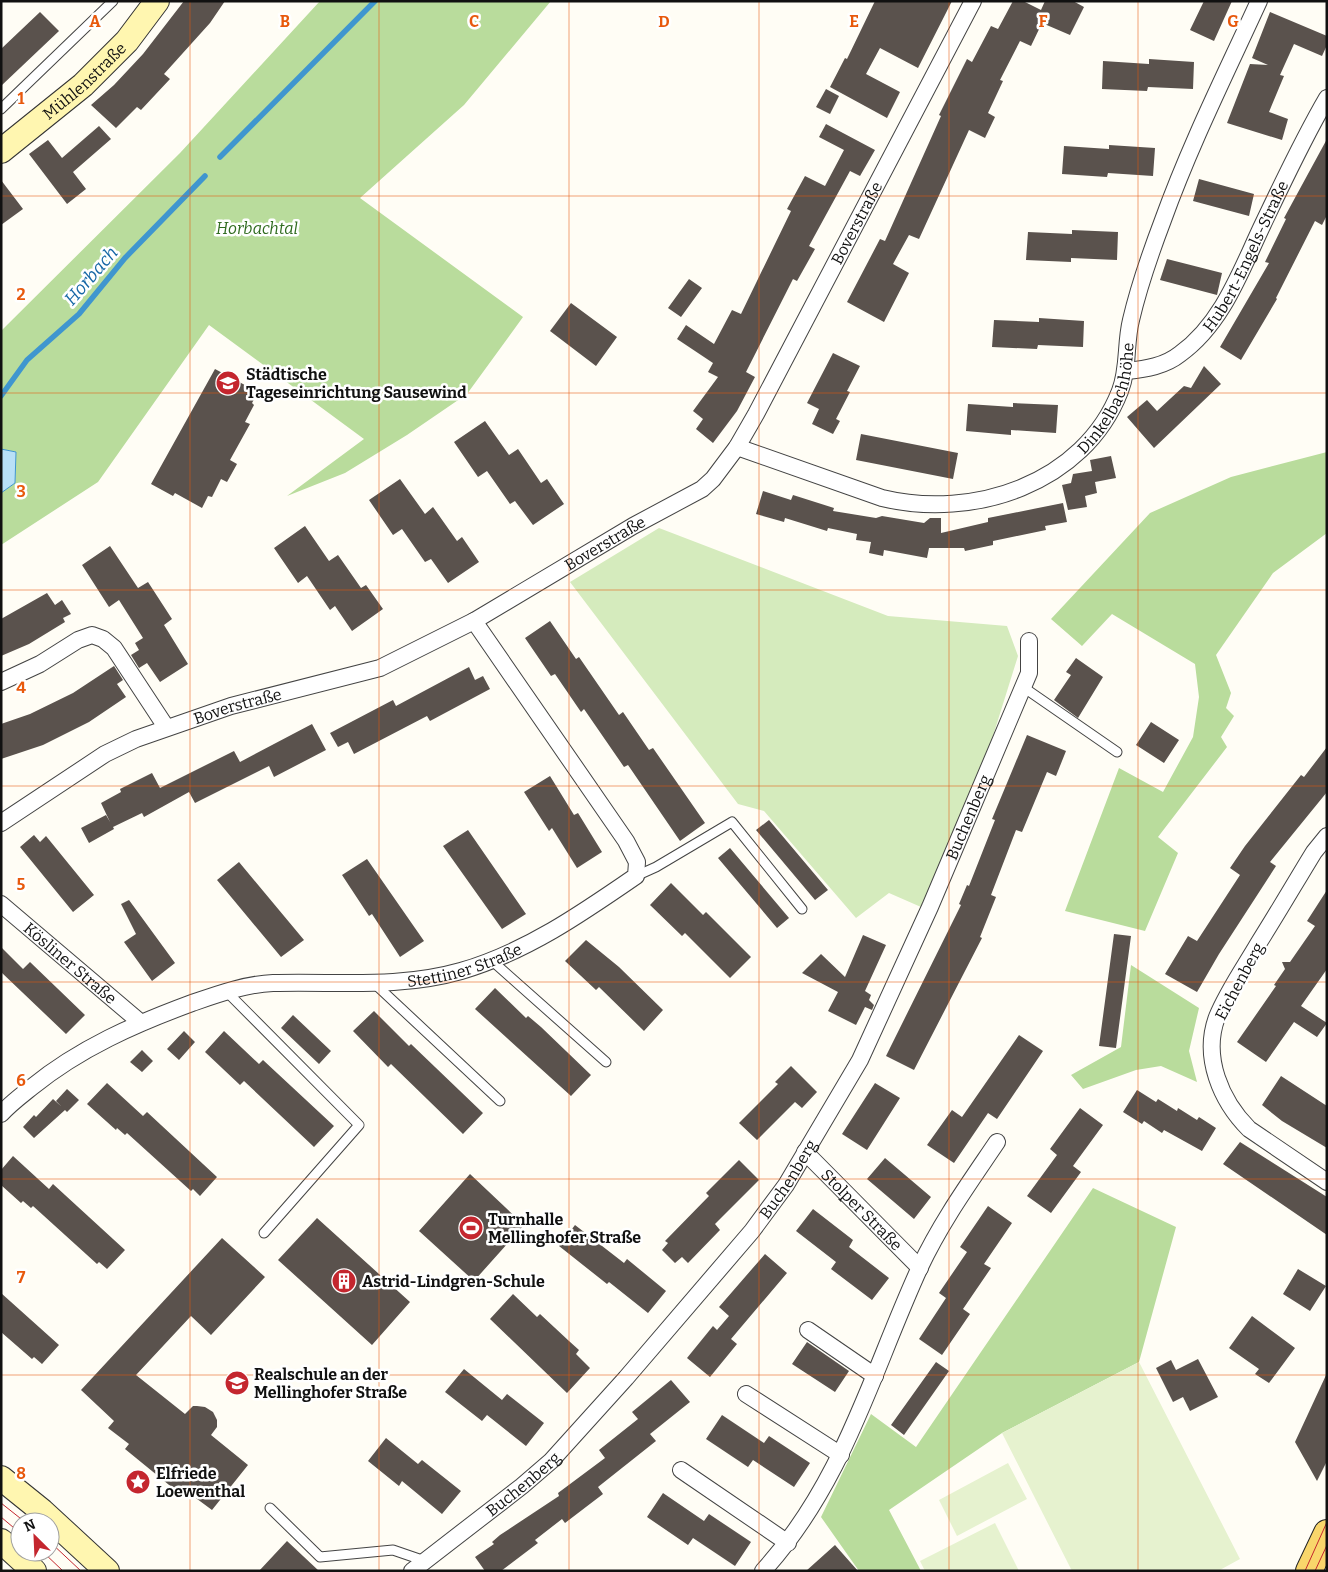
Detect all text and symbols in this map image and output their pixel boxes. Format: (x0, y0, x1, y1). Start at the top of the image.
text: A (89, 12, 101, 31)
text: B (280, 12, 290, 31)
text: C (469, 12, 479, 31)
text: D (658, 12, 670, 31)
text: E (849, 12, 859, 31)
text: F (1039, 12, 1048, 31)
text: G (1227, 12, 1239, 31)
street label: Mühlenstraße (39, 39, 130, 124)
text: 1 (18, 89, 25, 108)
street label: Hubert-Engels-Straße (1199, 178, 1292, 336)
street label: Boverstraße (827, 179, 886, 268)
park label: Horbachtal (216, 219, 298, 238)
water label: Horbach (60, 242, 122, 310)
text: 2 (16, 285, 26, 304)
street label: Dinkelbachhöhe (1073, 342, 1138, 458)
place label: Städtische Tageseinrichtung Sausewind (246, 365, 467, 402)
school or university icon: Städtische Tageseinrichtung Sausewind (215, 370, 241, 396)
text: 3 (16, 482, 26, 501)
street label: Boverstraße (561, 512, 649, 575)
text: 4 (16, 678, 26, 697)
street label: Boverstraße (191, 685, 283, 728)
street label: Buchenberg (942, 772, 995, 863)
text: 5 (17, 875, 26, 894)
street label: Kösliner Straße (20, 919, 120, 1008)
street label: Eichenberg (1211, 939, 1268, 1023)
street label: Stettiner Straße (406, 940, 525, 991)
text: 6 (16, 1071, 26, 1090)
street label: Buchenberg (755, 1136, 821, 1222)
street label: Stolper Straße (817, 1165, 906, 1255)
place label: Turnhalle Mellinghofer Straße (488, 1210, 641, 1247)
sports icon: Turnhalle Mellinghofer Straße (458, 1215, 484, 1241)
text: 7 (17, 1268, 26, 1287)
building icon: Astrid-Lindgren-Schule (331, 1268, 357, 1294)
place label: Astrid-Lindgren-Schule (362, 1272, 545, 1291)
place label: Realschule an der Mellinghofer Straße (254, 1365, 407, 1402)
school or university icon: Realschule an der Mellinghofer Straße (224, 1370, 250, 1396)
street label: Buchenberg (482, 1448, 564, 1520)
text: 8 (16, 1464, 26, 1483)
place label: Elfriede Loewenthal (156, 1464, 245, 1501)
place icon: Elfriede Loewenthal (125, 1469, 151, 1495)
north arrow (10, 1512, 60, 1562)
text: N (22, 1516, 38, 1536)

